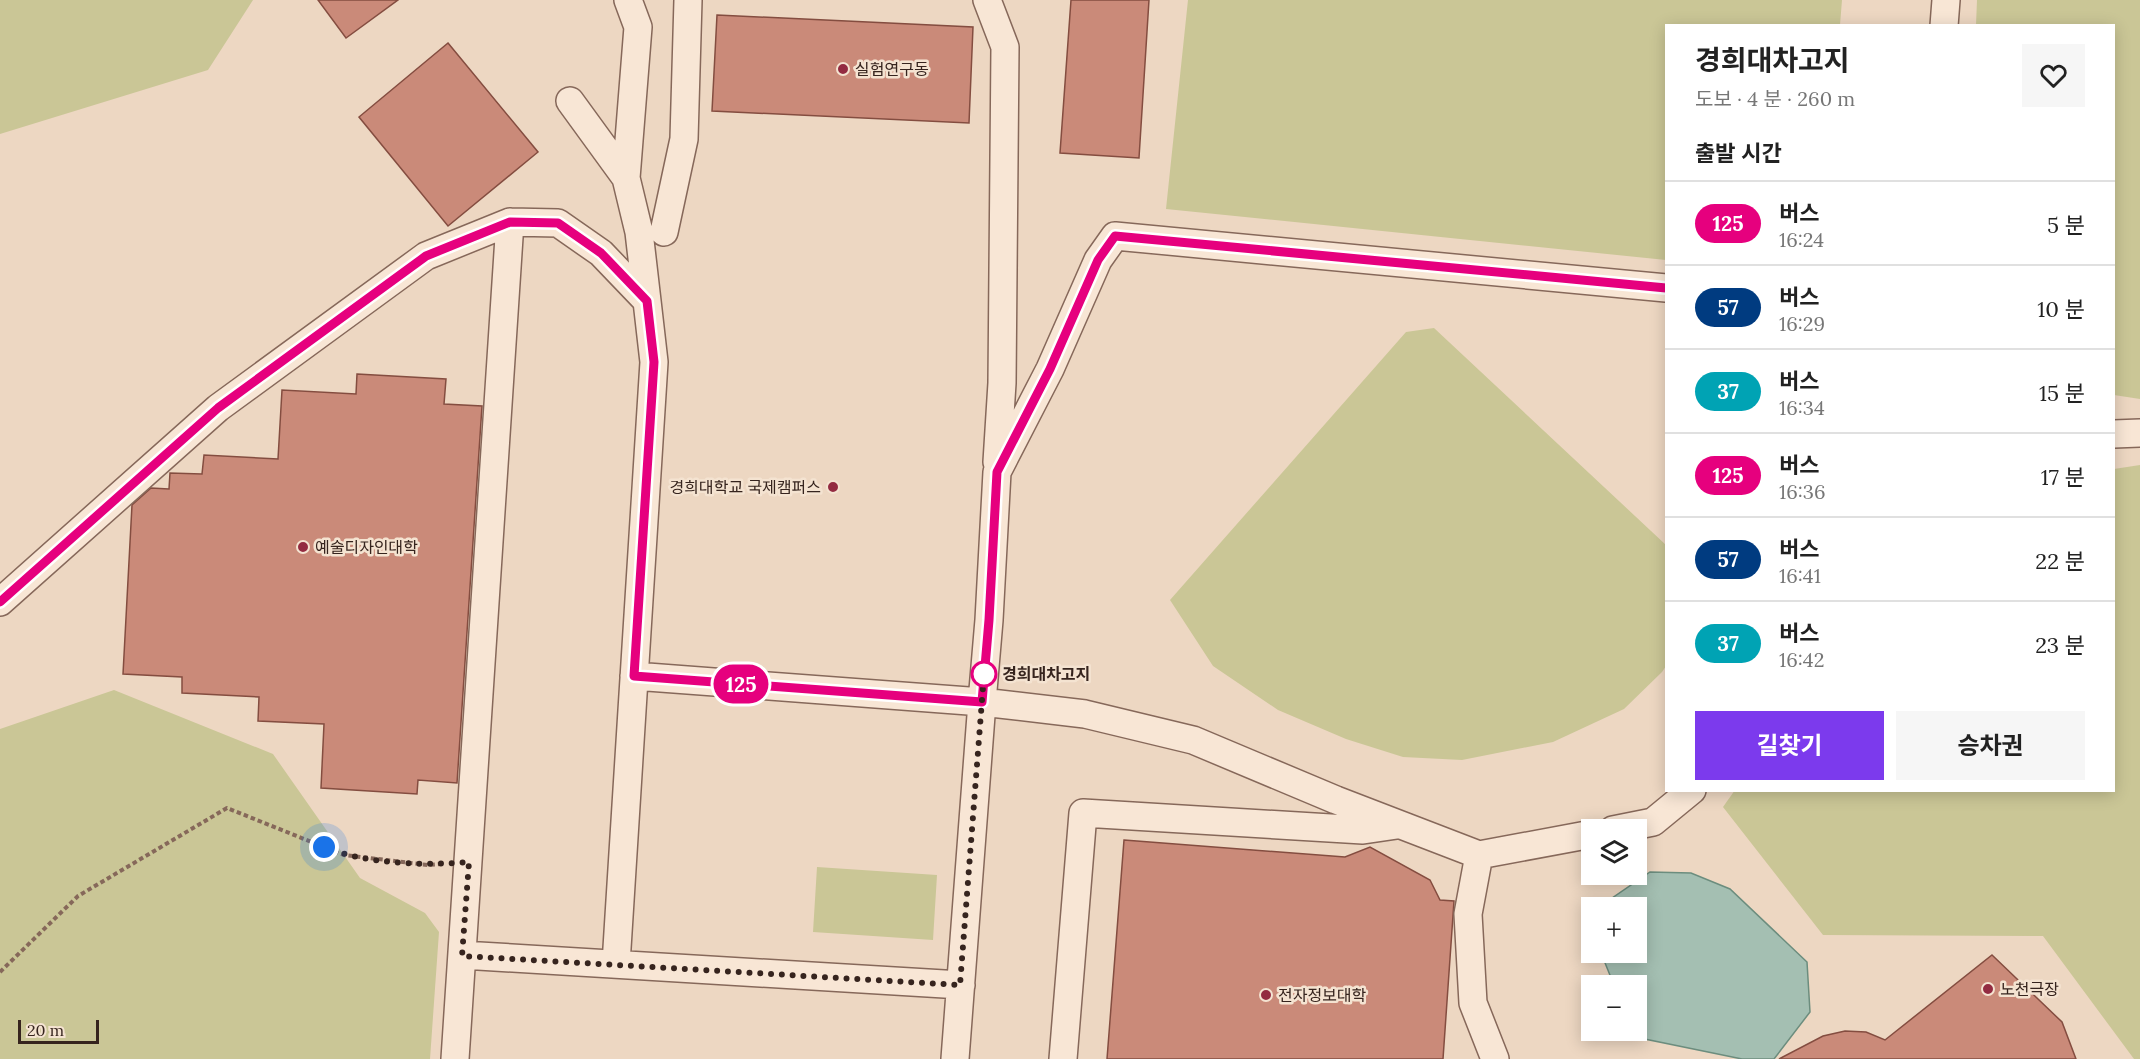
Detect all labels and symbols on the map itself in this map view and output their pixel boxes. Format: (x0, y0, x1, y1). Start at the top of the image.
place label: 실험연구동 (855, 59, 929, 79)
marker: 실험연구동 (836, 62, 850, 76)
place label: 경희대학교 국제캠퍼스 (670, 477, 821, 497)
marker: 경희대학교 국제캠퍼스 (826, 480, 840, 494)
place label: 예술디자인대학 (315, 537, 418, 557)
marker: 예술디자인대학 (296, 540, 310, 554)
marker: 경희대차고지 (971, 661, 997, 687)
line badge: 125 (706, 664, 776, 704)
place label: 경희대차고지 (1002, 664, 1090, 684)
your location (309, 832, 339, 862)
place label: 노천극장 (2000, 979, 2059, 999)
marker: 노천극장 (1981, 982, 1995, 996)
place label: 전자정보대학 (1278, 985, 1367, 1005)
marker: 전자정보대학 (1259, 988, 1273, 1002)
scale bar (18, 1017, 99, 1044)

